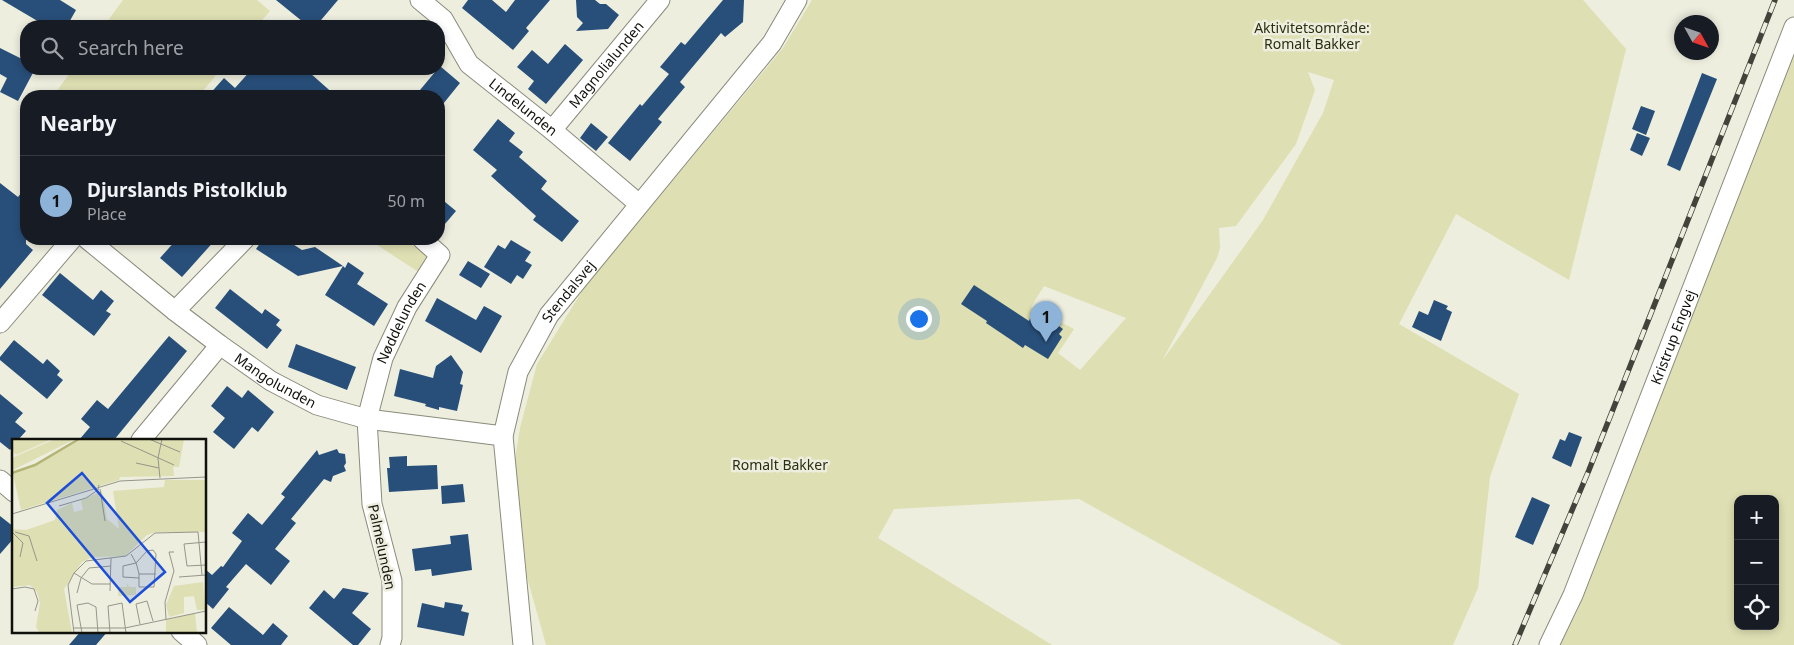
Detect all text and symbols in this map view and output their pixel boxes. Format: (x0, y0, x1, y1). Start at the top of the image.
north arrow (1674, 15, 1719, 60)
street label: Magnolialunden (564, 17, 648, 112)
park label: Aktivitetsområde: Romalt Bakker (1254, 18, 1370, 53)
search box (20, 20, 445, 75)
icon: search (38, 34, 66, 62)
text: Search here (78, 35, 184, 61)
street label: Lindelunden (485, 74, 562, 140)
text: Nearby (40, 109, 116, 137)
text: Djurslands Pistolklub (87, 177, 287, 203)
text: 1 (51, 190, 61, 212)
text: 50 m (388, 190, 425, 212)
text: Place (87, 203, 127, 225)
street label: Stendalsvej (537, 256, 599, 325)
street label: Nøddelunden (372, 277, 430, 367)
street label: Kristrup Engvej (1646, 287, 1700, 387)
pin: 1 (1030, 301, 1062, 342)
your location (906, 306, 932, 332)
street label: Mangolunden (231, 348, 320, 412)
inset map (12, 439, 206, 632)
park label: Romalt Bakker (732, 455, 828, 474)
map controls (1734, 495, 1779, 630)
button: + (1734, 495, 1779, 540)
street label: Palmelunden (364, 502, 401, 591)
button: − (1734, 540, 1779, 585)
button: locate (1734, 585, 1779, 630)

